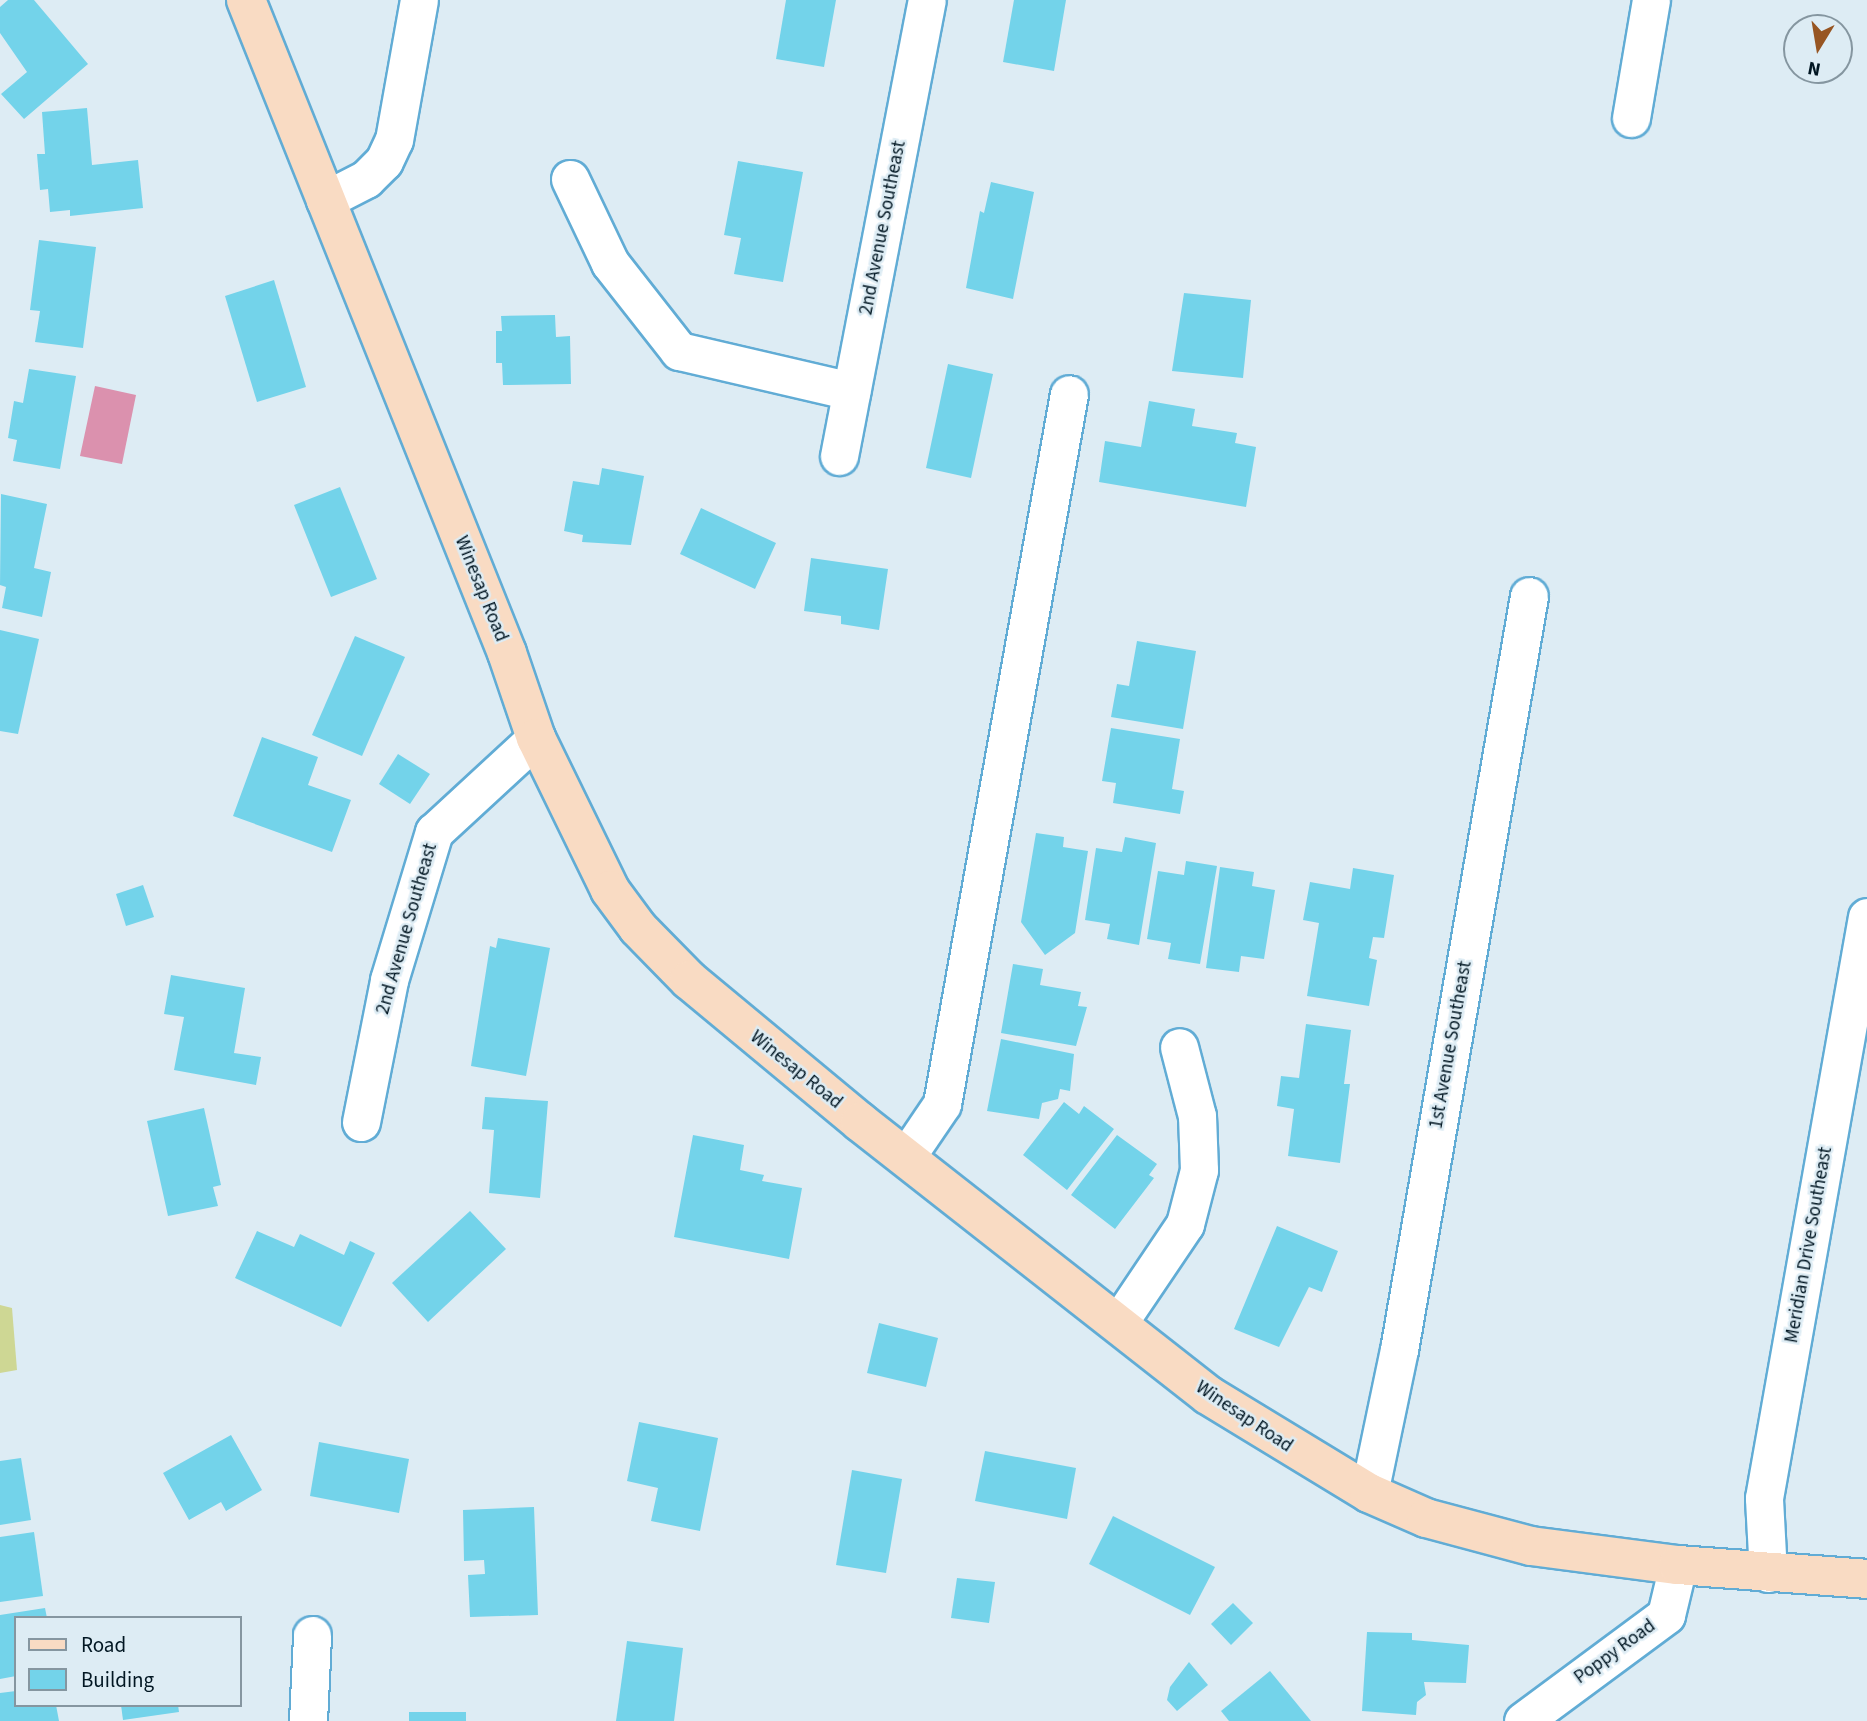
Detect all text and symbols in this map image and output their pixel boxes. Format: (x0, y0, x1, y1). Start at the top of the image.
north arrow (1783, 14, 1853, 84)
text: N (1806, 54, 1823, 83)
street label: 2nd Avenue Southeast (855, 139, 911, 317)
street label: Winesap Road (449, 533, 513, 645)
street label: 2nd Avenue Southeast (372, 841, 442, 1017)
street label: 1st Avenue Southeast (1425, 959, 1477, 1131)
street label: Winesap Road (745, 1026, 847, 1114)
street label: Meridian Drive Southeast (1781, 1145, 1837, 1345)
street label: Winesap Road (1191, 1376, 1297, 1458)
street label: Poppy Road (1570, 1615, 1660, 1689)
legend (14, 1616, 242, 1707)
text: Road (81, 1630, 126, 1660)
text: Building (81, 1665, 154, 1695)

